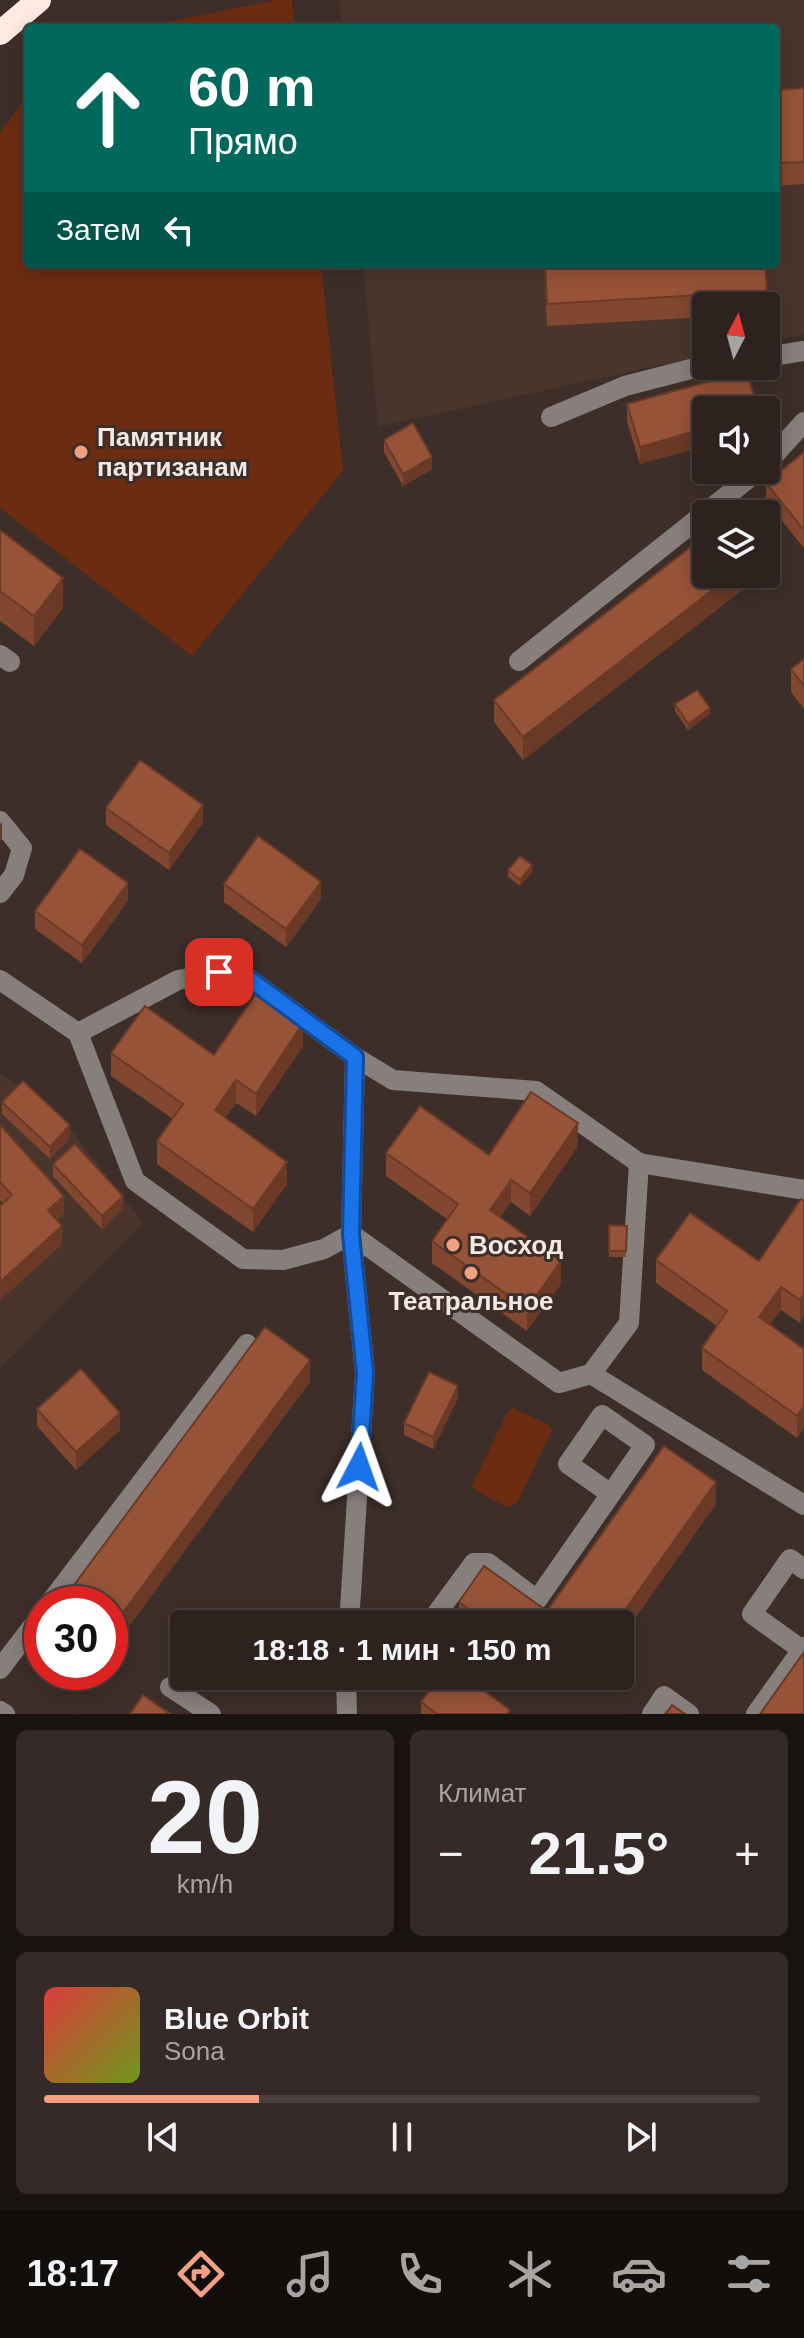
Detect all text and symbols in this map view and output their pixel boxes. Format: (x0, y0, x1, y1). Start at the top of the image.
text: 60 m (188, 55, 316, 118)
icon: ahead (56, 56, 160, 160)
text: Прямо (188, 121, 298, 162)
icon: left (157, 208, 201, 252)
text: Затем (56, 213, 141, 246)
north arrow (692, 292, 780, 380)
map controls (692, 292, 780, 588)
button: sound (692, 396, 780, 484)
place label: Памятник партизанам (97, 422, 248, 482)
marker: Памятник партизанам (72, 443, 90, 461)
button: layers (692, 500, 780, 588)
pin (185, 938, 253, 1006)
icon: arrive (197, 950, 241, 994)
place label: Восход (469, 1230, 564, 1260)
marker: Восход (444, 1236, 462, 1254)
marker: Театральное (462, 1264, 480, 1282)
place label: Театральное (388, 1286, 554, 1316)
position arrow (317, 1425, 401, 1509)
speed limit sign: 30 (24, 1586, 128, 1690)
text: 18:18 · 1 мин · 150 m (253, 1633, 551, 1666)
text: 20 (147, 1759, 263, 1875)
text: Климат (438, 1778, 527, 1808)
text: 21.5° (529, 1820, 669, 1887)
text: − (438, 1829, 464, 1878)
text: + (734, 1829, 760, 1878)
text: km/h (177, 1869, 233, 1899)
text: Blue Orbit (164, 2002, 309, 2035)
text: Sona (164, 2036, 225, 2066)
icon: previous (141, 2115, 185, 2159)
icon: pause (380, 2115, 424, 2159)
icon: next (619, 2115, 663, 2159)
icon: directions (173, 2246, 229, 2302)
icon: music (282, 2246, 338, 2302)
icon: phone (392, 2246, 448, 2302)
icon: climate (502, 2246, 558, 2302)
icon: car (611, 2246, 667, 2302)
icon: filters (721, 2246, 777, 2302)
text: 18:17 (27, 2253, 119, 2294)

